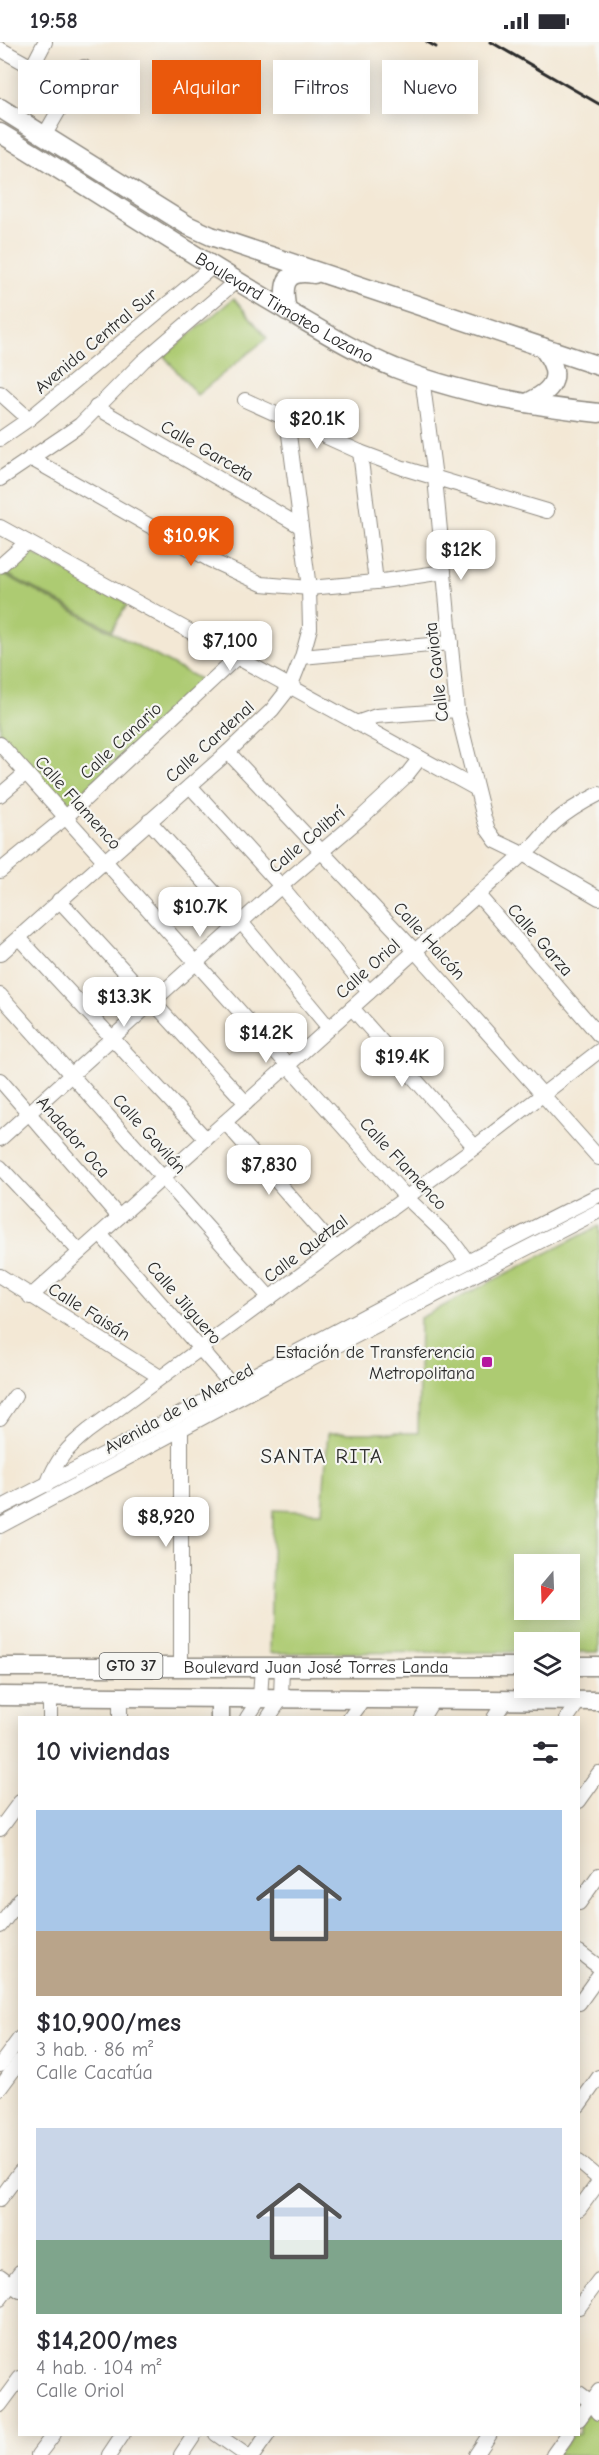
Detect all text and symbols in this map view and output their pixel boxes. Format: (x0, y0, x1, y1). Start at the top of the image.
text: 19:58 (30, 8, 78, 34)
chip: Comprar (18, 60, 140, 114)
chip: Alquilar (152, 60, 261, 114)
chip: Filtros (273, 60, 370, 114)
chip: Nuevo (382, 60, 478, 114)
street label: Boulevard Timoteo Lozano (192, 248, 377, 367)
street label: Avenida Central Sur (31, 283, 162, 398)
pin: $20.1K (268, 399, 366, 450)
text: $20.1K (289, 407, 345, 430)
street label: Calle Garceta (157, 416, 257, 486)
pin: $10.9K (142, 516, 240, 567)
text: $10.9K (163, 524, 219, 547)
pin: $12K (425, 530, 497, 581)
text: $12K (440, 538, 482, 561)
pin: $7,100 (181, 621, 279, 672)
street label: Calle Gaviota (420, 621, 454, 723)
text: $7,100 (202, 629, 258, 652)
street label: Calle Cardenal (161, 697, 259, 787)
street label: Calle Canario (76, 698, 166, 784)
street label: Calle Flamenco (30, 752, 126, 854)
street label: Calle Colibrí (265, 802, 350, 878)
pin: $10.7K (151, 887, 249, 938)
text: $10.7K (172, 895, 228, 918)
street label: Calle Halcón (389, 898, 469, 984)
street label: Calle Garza (503, 899, 577, 981)
street label: Calle Oriol (331, 935, 405, 1003)
pin: $13.3K (75, 977, 173, 1028)
text: $13.3K (97, 985, 151, 1008)
pin: $14.2K (217, 1013, 315, 1064)
text: $14.2K (239, 1021, 293, 1044)
pin: $19.4K (353, 1037, 451, 1088)
text: $19.4K (375, 1045, 429, 1068)
street label: Calle Gavilán (108, 1090, 190, 1178)
street label: Andador Oca (32, 1092, 114, 1182)
street label: Calle Flamenco (355, 1113, 451, 1215)
pin: $7,830 (220, 1145, 318, 1196)
text: $7,830 (241, 1153, 297, 1176)
street label: Calle Quetzal (260, 1211, 352, 1287)
street label: Calle Jilguero (142, 1257, 226, 1349)
street label: Calle Faisán (44, 1279, 134, 1345)
place label: Estación de Transferencia Metropolitana (275, 1342, 475, 1384)
marker: Estación de Transferencia Metropolitana (480, 1355, 494, 1369)
street label: Avenida de la Merced (101, 1359, 257, 1459)
district label: SANTA RITA (260, 1444, 384, 1468)
pin: $8,920 (117, 1497, 215, 1548)
text: $8,920 (137, 1505, 195, 1528)
north arrow (514, 1554, 580, 1620)
map controls (514, 1554, 580, 1698)
button: layers (514, 1632, 580, 1698)
road number: GTO 37 (100, 1653, 162, 1679)
street label: Boulevard Juan José Torres Landa (184, 1657, 448, 1678)
icon: filters (529, 1736, 562, 1769)
text: 10 viviendas (36, 1737, 170, 1767)
icon: home (245, 1849, 353, 1957)
text: $10,900/mes (36, 2008, 181, 2038)
text: 3 hab. · 86 m² (36, 2038, 153, 2061)
text: Calle Cacatúa (36, 2061, 153, 2084)
icon: home (245, 2167, 353, 2275)
text: $14,200/mes (36, 2326, 177, 2356)
text: 4 hab. · 104 m² (36, 2356, 162, 2379)
text: Calle Oriol (36, 2379, 124, 2402)

